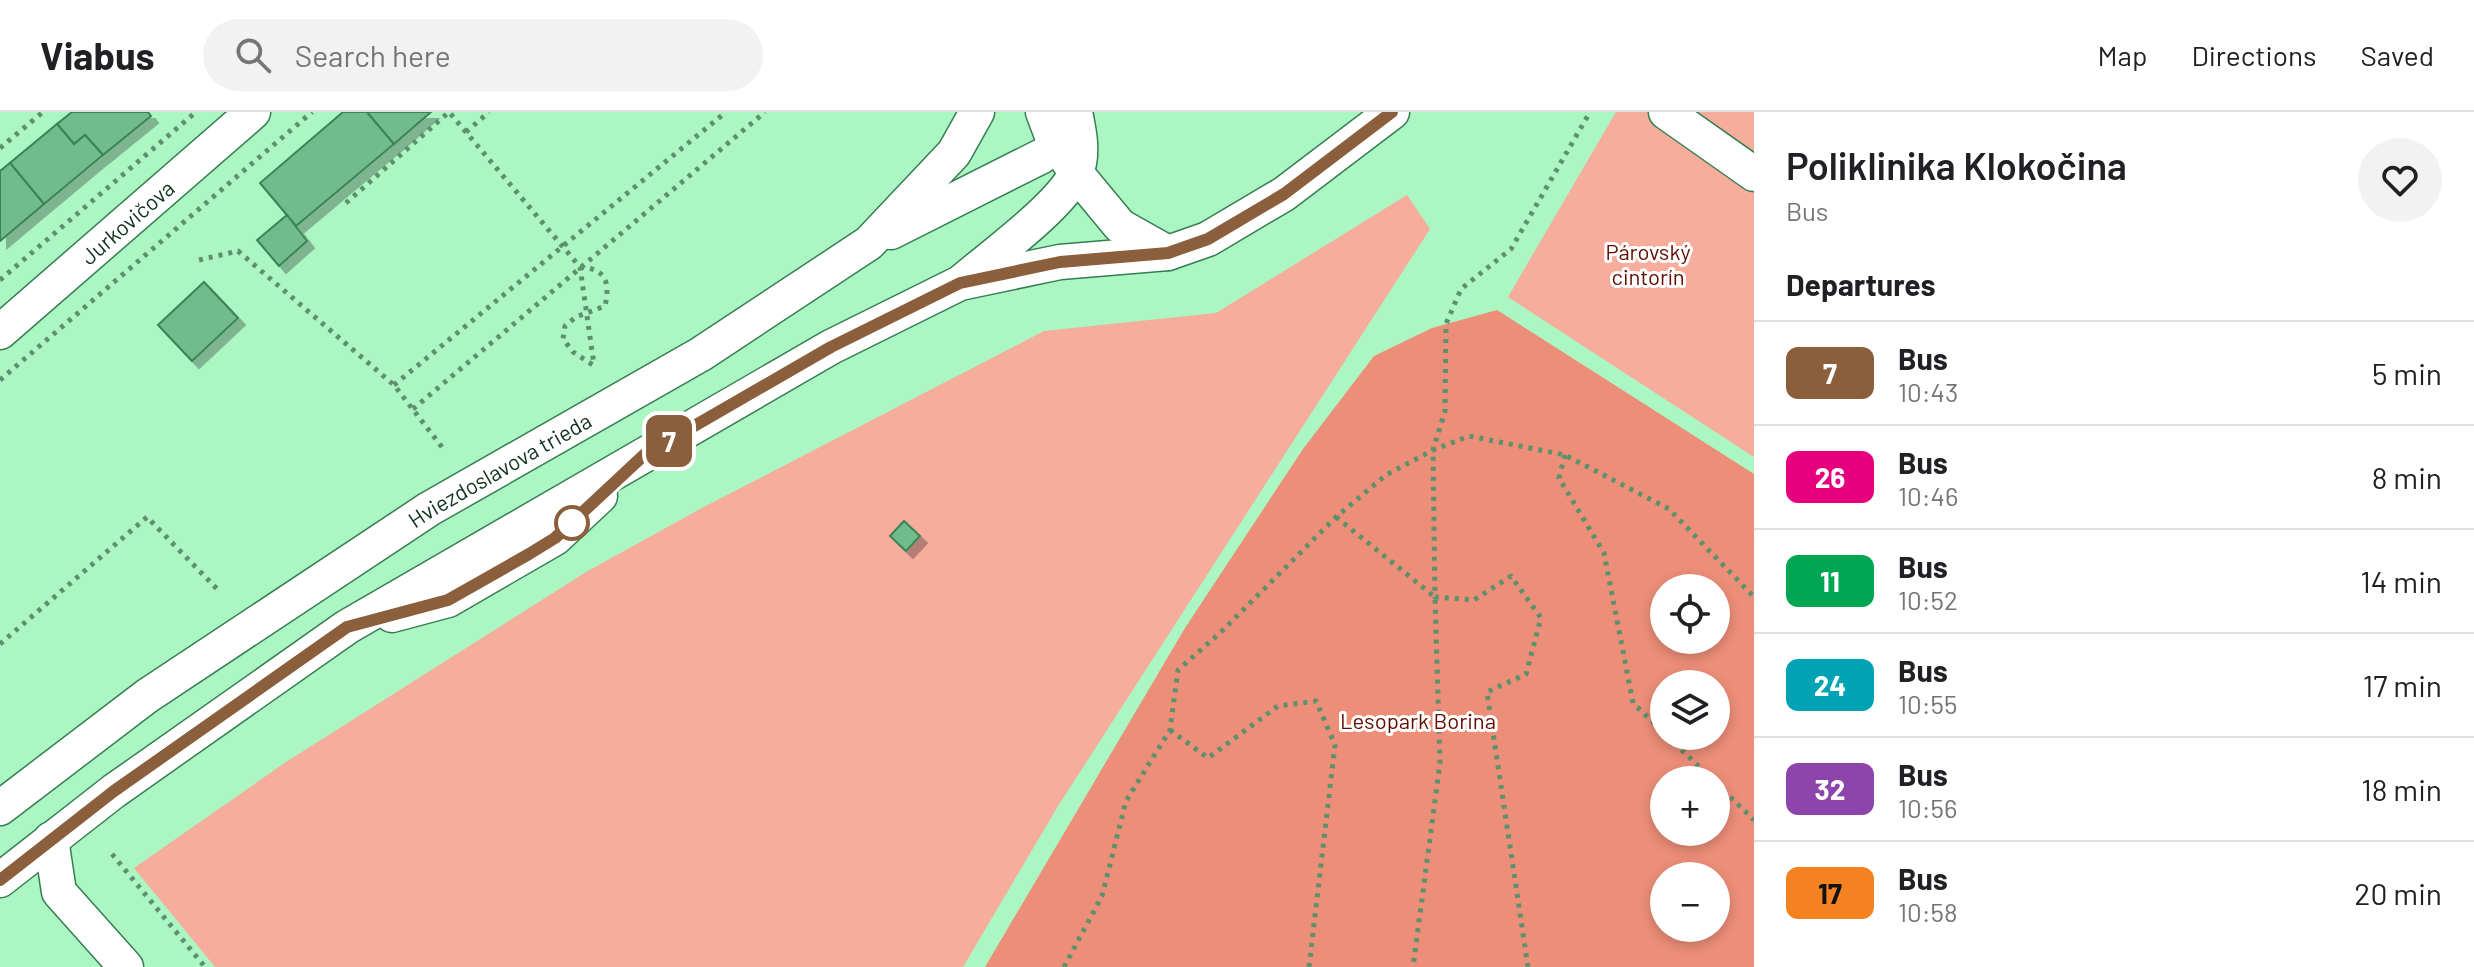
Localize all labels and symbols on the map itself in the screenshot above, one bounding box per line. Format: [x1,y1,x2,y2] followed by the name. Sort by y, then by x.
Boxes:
[75,174,179,269] street label: Jurkovičova
[1605,238,1691,289] park label: Párovský cintorín
[403,406,596,532] street label: Hviezdoslavova trieda
[643,415,695,467] line badge: 7
[555,506,589,540] unlabelled marker
[1340,707,1496,733] park label: Lesopark Borina

